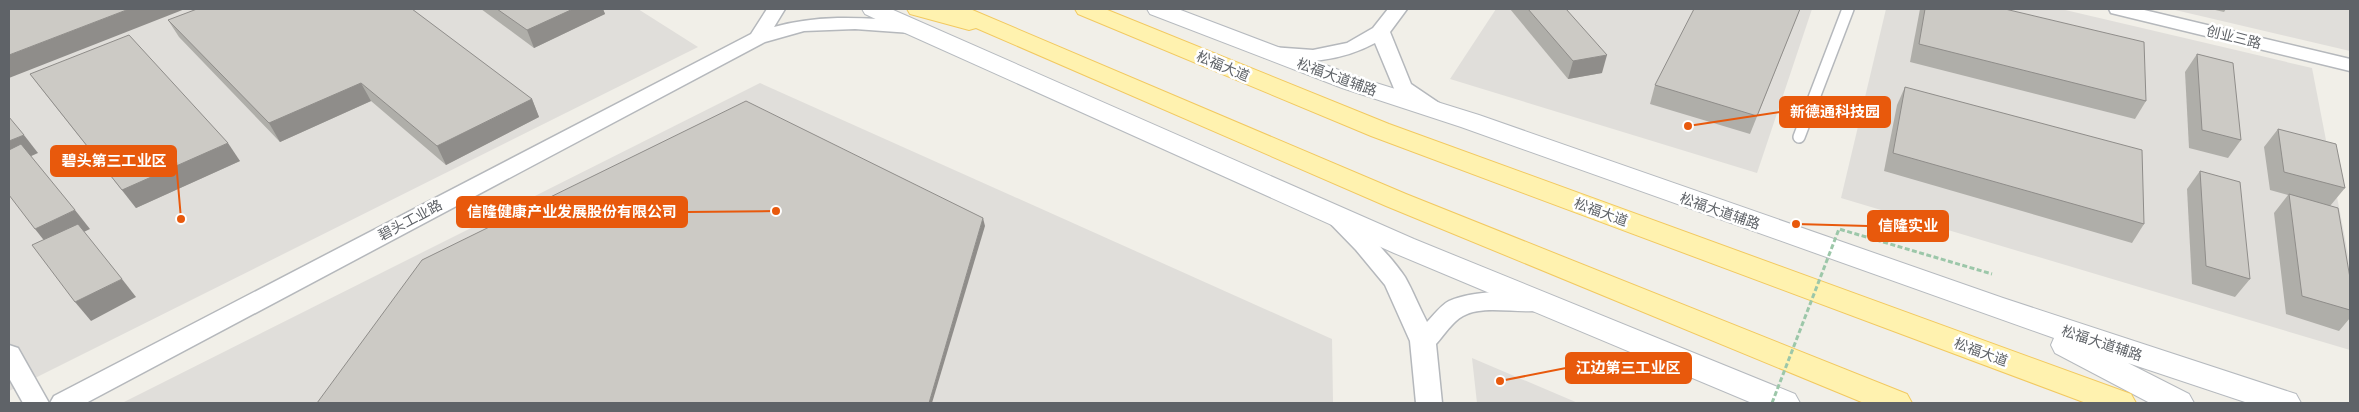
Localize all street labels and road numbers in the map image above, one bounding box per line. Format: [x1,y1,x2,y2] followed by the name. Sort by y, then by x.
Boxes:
[2205,22,2263,52] street label: 创业三路
[1194,48,1252,84] street label: 松福大道
[1295,55,1379,99] street label: 松福大道辅路
[1678,190,1762,232] street label: 松福大道辅路
[1572,195,1630,229] street label: 松福大道
[375,197,445,243] street label: 碧头工业路
[2060,322,2144,364] street label: 松福大道辅路
[1952,335,2010,369] street label: 松福大道

